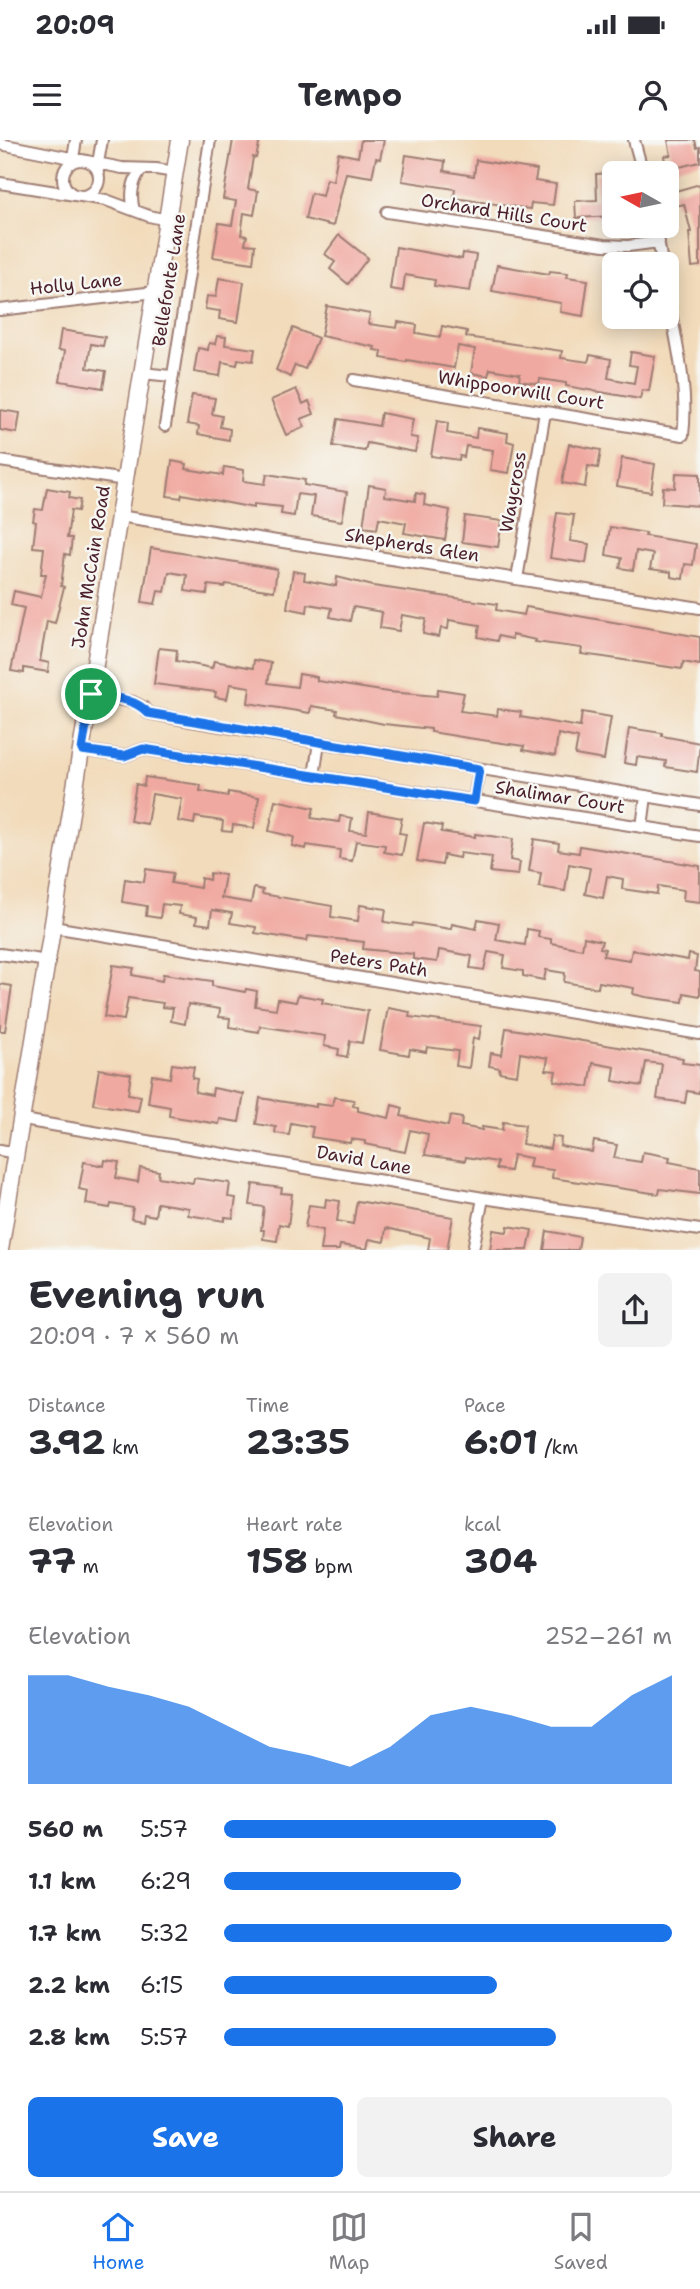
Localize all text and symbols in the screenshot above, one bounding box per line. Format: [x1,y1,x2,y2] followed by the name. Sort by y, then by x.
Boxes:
[35,7,115,42] text: 20:09
[298,73,402,116] text: Tempo
[28,76,66,114] icon: menu
[634,76,672,114] icon: person
[602,161,679,238] north arrow
[602,161,679,329] map controls
[419,188,589,238] street label: Orchard Hills Court
[147,212,191,348] street label: Bellefonte Lane
[602,252,679,329] button: locate
[29,267,123,301] street label: Holly Lane
[436,365,606,415] street label: Whippoorwill Court
[494,450,532,534] street label: Waycross
[66,484,116,650] street label: John McCain Road
[343,523,481,567] street label: Shepherds Glen
[61,664,121,724] pin
[72,675,110,713] icon: arrive
[493,775,627,819] street label: Shalimar Court
[328,943,430,983] street label: Peters Path
[315,1140,413,1180] street label: David Lane
[28,1269,265,1320] text: Evening run
[598,1273,672,1347] button: share
[28,1321,239,1351] text: 20:09 · 7 × 560 m
[28,1393,106,1418] text: Distance
[246,1393,290,1418] text: Time
[464,1393,506,1418] text: Pace
[28,1418,105,1465] text: 3.92
[246,1418,350,1465] text: 23:35
[464,1418,538,1465] text: 6:01
[105,1435,139,1460] text: km
[538,1435,579,1460] text: /km
[28,1512,113,1537] text: Elevation
[246,1512,343,1537] text: Heart rate
[464,1512,501,1537] text: kcal
[28,1537,76,1584] text: 77
[246,1537,308,1584] text: 158
[464,1537,537,1584] text: 304
[76,1554,99,1579] text: m
[308,1554,353,1579] text: bpm
[28,1621,131,1651] text: Elevation
[545,1621,672,1651] text: 252–261 m
[28,1814,103,1844] text: 560 m
[140,1814,188,1844] text: 5:57
[28,1866,96,1896] text: 1.1 km
[140,1866,191,1896] text: 6:29
[28,1918,101,1948] text: 1.7 km
[140,1918,189,1948] text: 5:32
[28,1970,110,2000] text: 2.2 km
[140,1970,183,2000] text: 6:15
[28,2022,110,2052] text: 2.8 km
[140,2022,188,2052] text: 5:57
[28,2097,343,2177] button: Save
[357,2097,672,2177] button: Share
[92,2208,144,2275] tab: Home
[329,2208,369,2275] tab: Map
[554,2208,608,2275] tab: Saved

